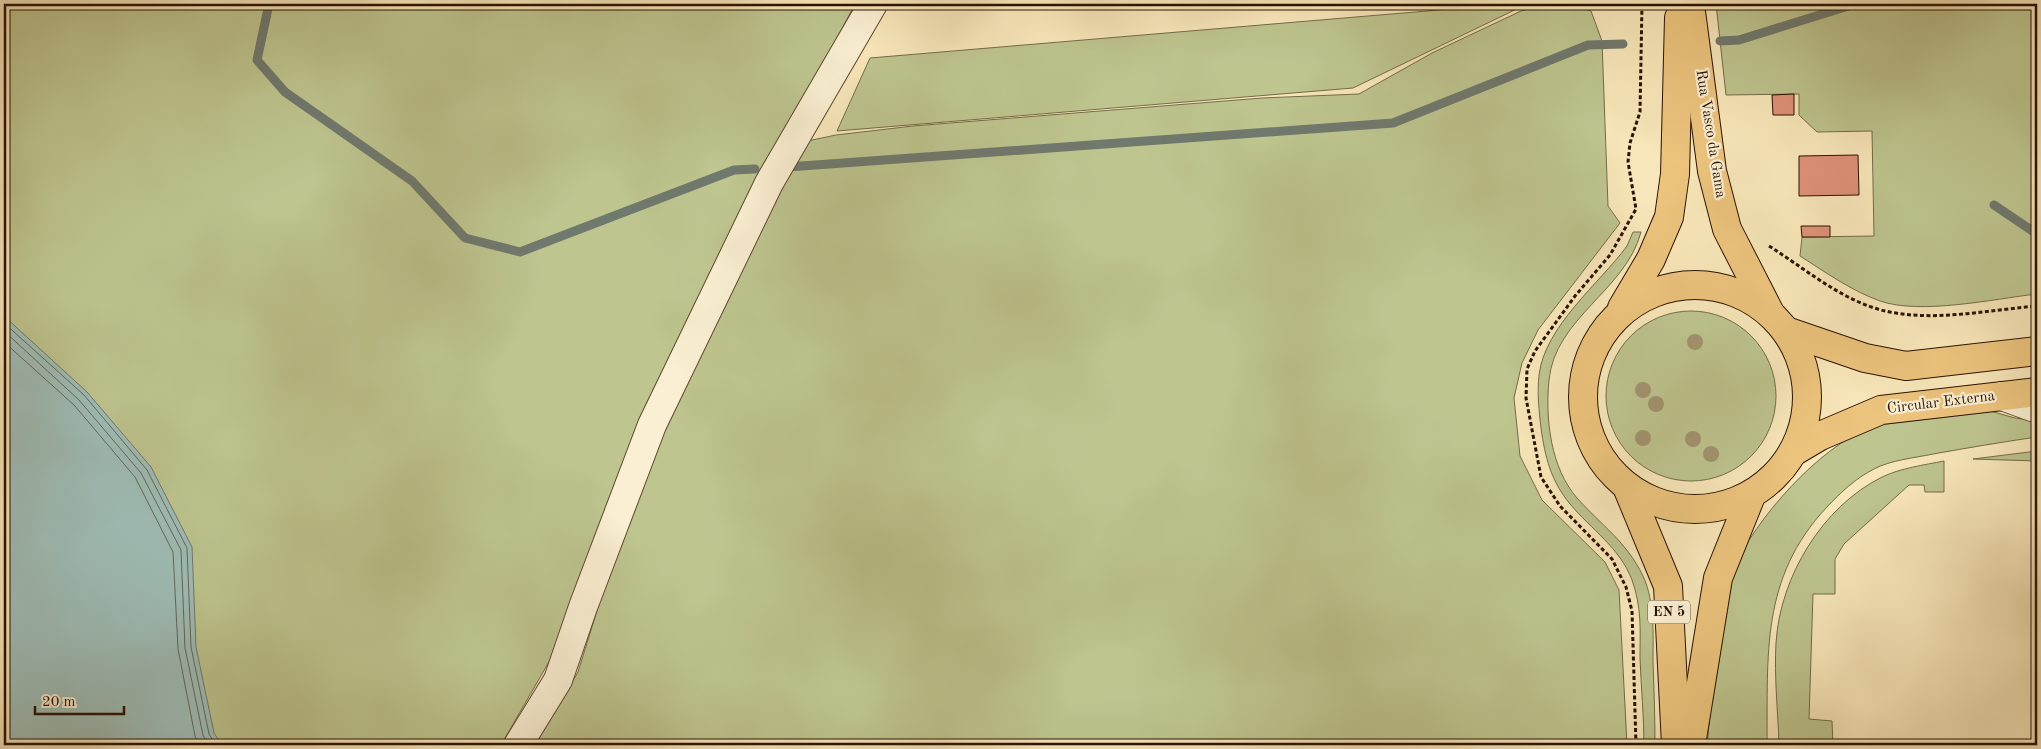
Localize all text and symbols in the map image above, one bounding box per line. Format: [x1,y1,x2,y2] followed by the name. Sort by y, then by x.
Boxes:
[1692,69,1728,200] street label: Rua Vasco da Gama
[1886,389,1996,417] street label: Circular Externa
[1648,600,1690,624] road number: EN 5
[35,684,124,716] scale bar
[42,695,76,710] text: 20 m

